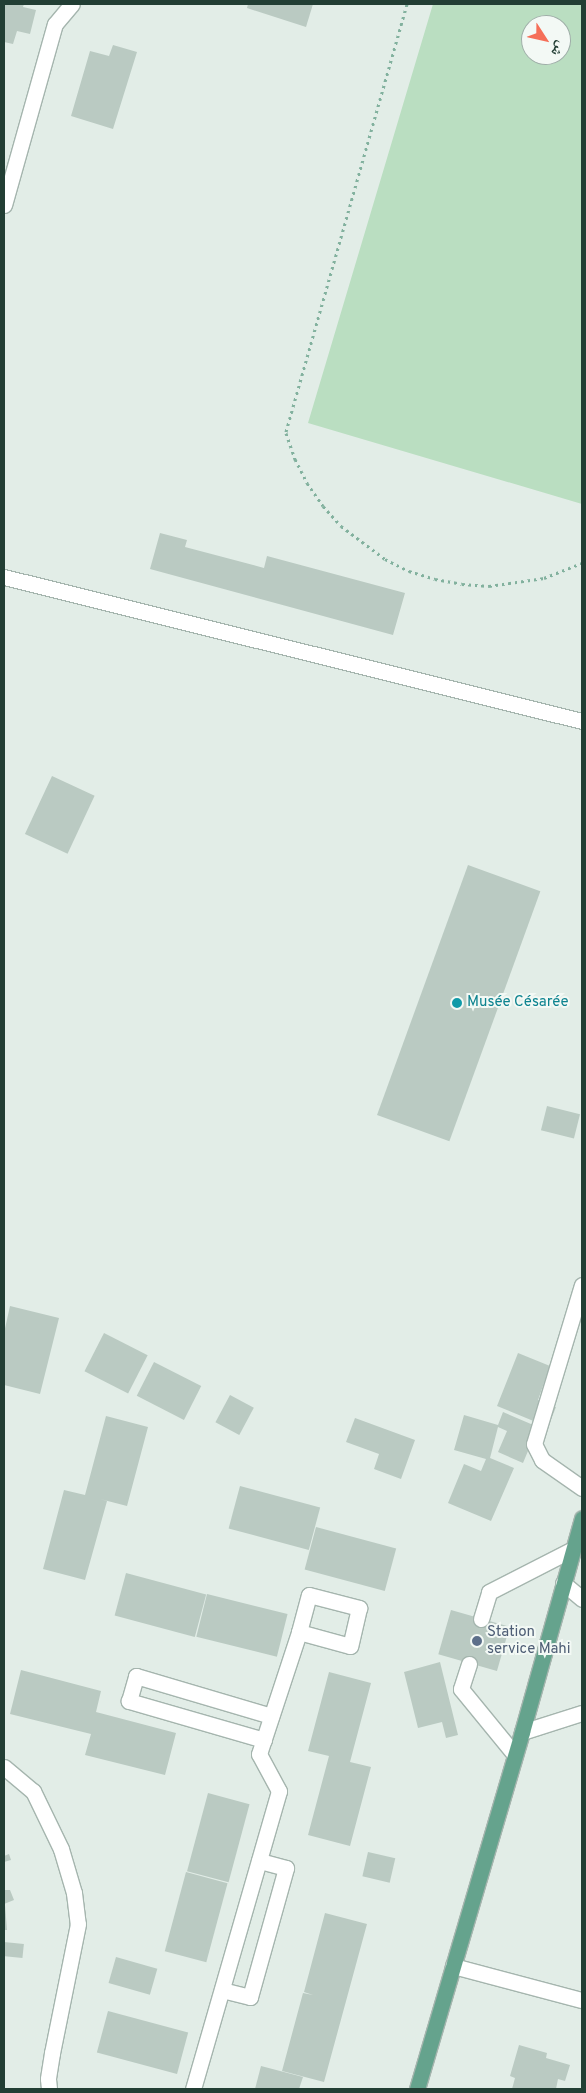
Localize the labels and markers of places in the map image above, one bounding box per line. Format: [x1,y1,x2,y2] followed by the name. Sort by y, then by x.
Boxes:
[467,994,568,1012] place label: Musée Césarée
[451,997,463,1009] marker: Musée Césarée
[487,1623,571,1658] place label: Station service Mahi
[471,1635,483,1647] marker: Station service Mahi

